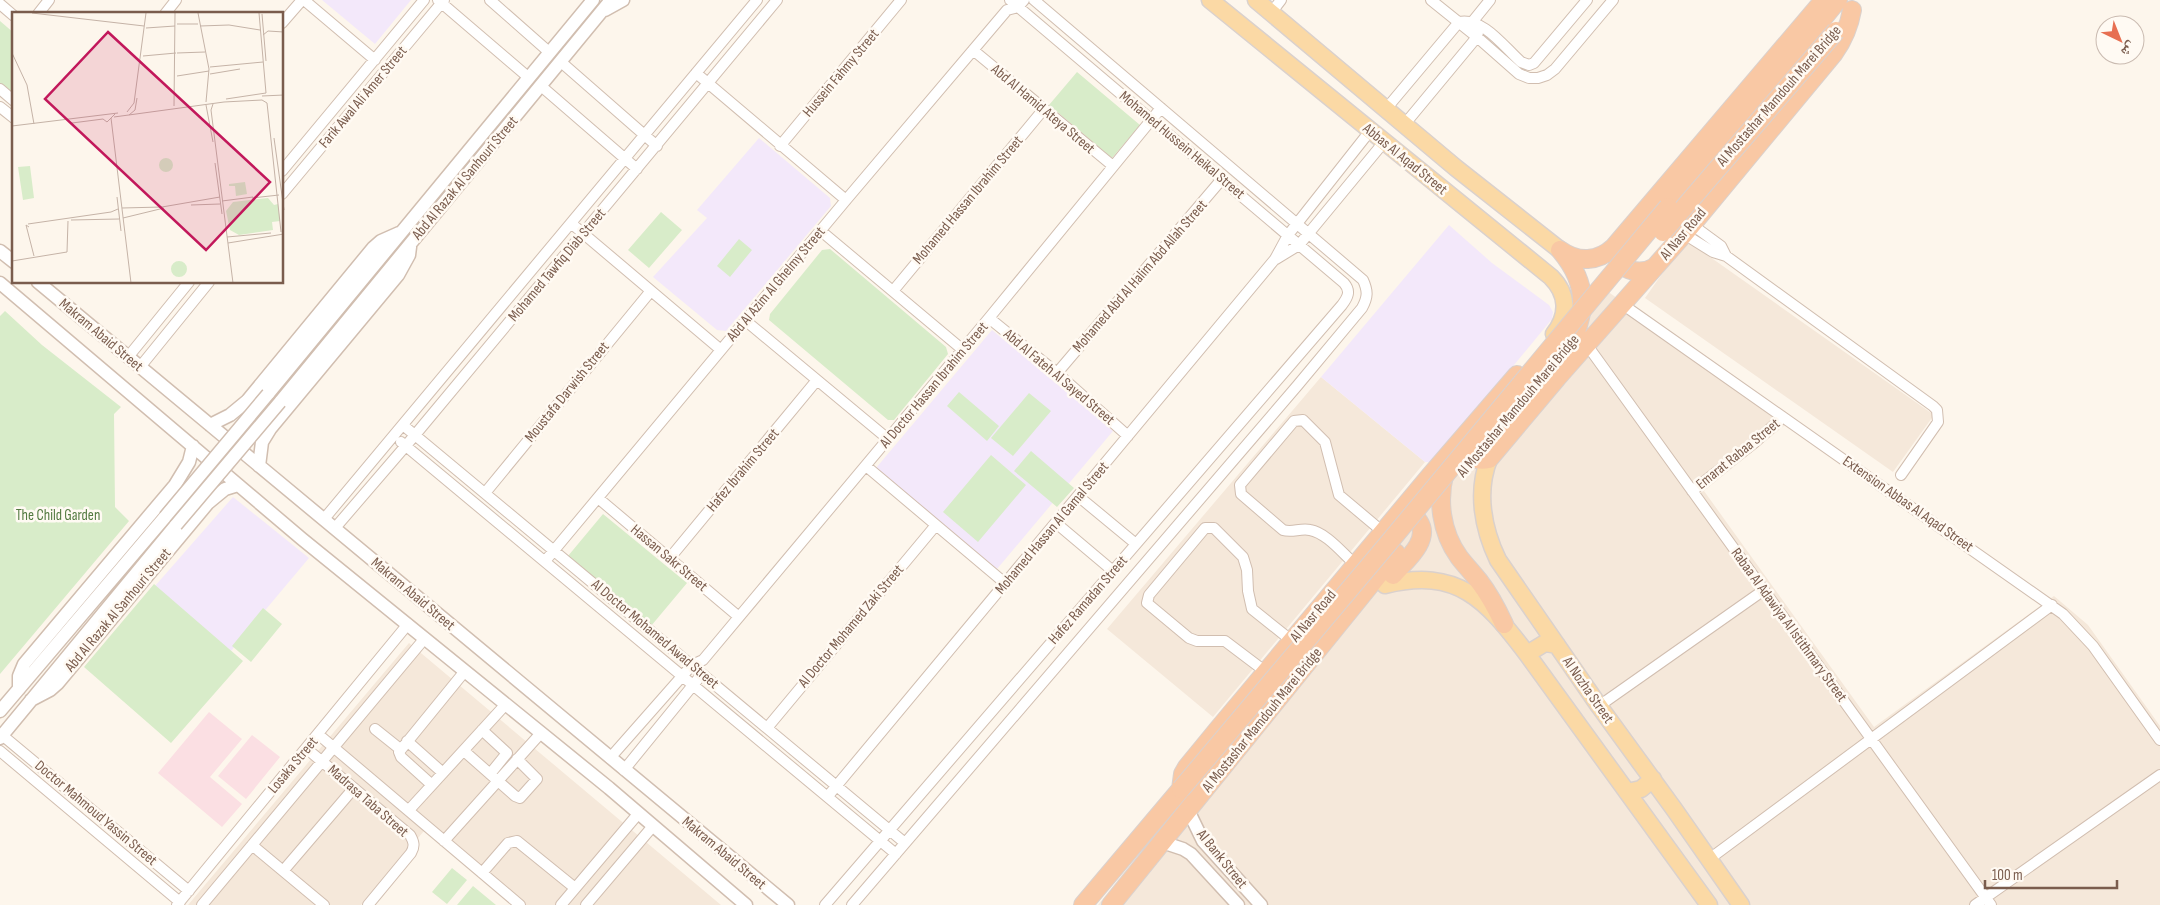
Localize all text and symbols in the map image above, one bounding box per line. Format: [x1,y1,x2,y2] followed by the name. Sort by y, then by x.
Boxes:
[12,12,284,284] inset map
[2095,15,2145,65] north arrow
[1712,22,1845,171] street label: Al Mostashar Mamdouh Marei Bridge
[799,25,884,121] street label: Hussein Fahmy Street
[2117,38,2140,61] text: ش
[315,42,411,152] street label: Farik Awal Ali Amer Street
[986,59,1099,158] street label: Abd Al Hamid Ateya Street
[1115,87,1249,203] street label: Mohamed Hussein Heikal Street
[407,112,523,244] street label: Abd Al Razak Al Sanhouri Street
[1358,118,1451,199] street label: Abbas Al Aqad Street
[909,131,1028,268] street label: Mohamed Hassan Ibrahim Street
[1068,195,1212,356] street label: Mohamed Abd Al Halim Abd Allah Street
[504,204,610,326] street label: Mohamed Tawfiq Diab Street
[1655,204,1710,265] street label: Al Nasr Road
[722,222,830,346] street label: Abd Al Azim Al Ghelmy Street
[55,294,147,376] street label: Makram Abaid Street
[875,318,993,453] street label: Al Doctor Hassan Ibrahim Street
[999,324,1119,429] street label: Abd Al Fateh Al Sayed Street
[1452,331,1583,482] street label: Al Mostashar Mamdouh Marei Bridge
[521,338,614,446] street label: Moustafa Darwish Street
[1692,414,1784,494] street label: Emarat Rabaa Street
[703,424,784,516] street label: Hafez Ibrahim Street
[1839,452,1977,557] street label: Extension Abbas Al Aqad Street
[991,457,1113,598] street label: Mohamed Hassan Al Gamal Street
[16,506,100,525] park label: The Child Garden
[627,520,712,596] street label: Hassan Sakr Street
[60,544,176,676] street label: Abd Al Razak Al Sanhouri Street
[1727,544,1852,706] street label: Rabaa Al Adawiya Al Istithmary Street
[1044,551,1132,648] street label: Hafez Ramadan Street
[367,553,459,635] street label: Makram Abaid Street
[793,560,908,692] street label: Al Doctor Mohamed Zaki Street
[587,574,723,693] street label: Al Doctor Mohamed Awad Street
[1285,586,1340,647] street label: Al Nasr Road
[1197,644,1326,797] street label: Al Mostashar Mamdouh Marei Bridge
[1558,652,1618,727] street label: Al Nozha Street
[264,732,322,797] street label: Losaka Street
[31,756,161,870] street label: Doctor Mahmoud Yassin Street
[324,761,413,842] street label: Madrasa Taba Street
[678,812,770,894] street label: Makram Abaid Street
[1192,825,1252,893] street label: Al Bank Street
[1985,858,2118,890] scale bar
[1992,866,2023,885] text: 100 m

